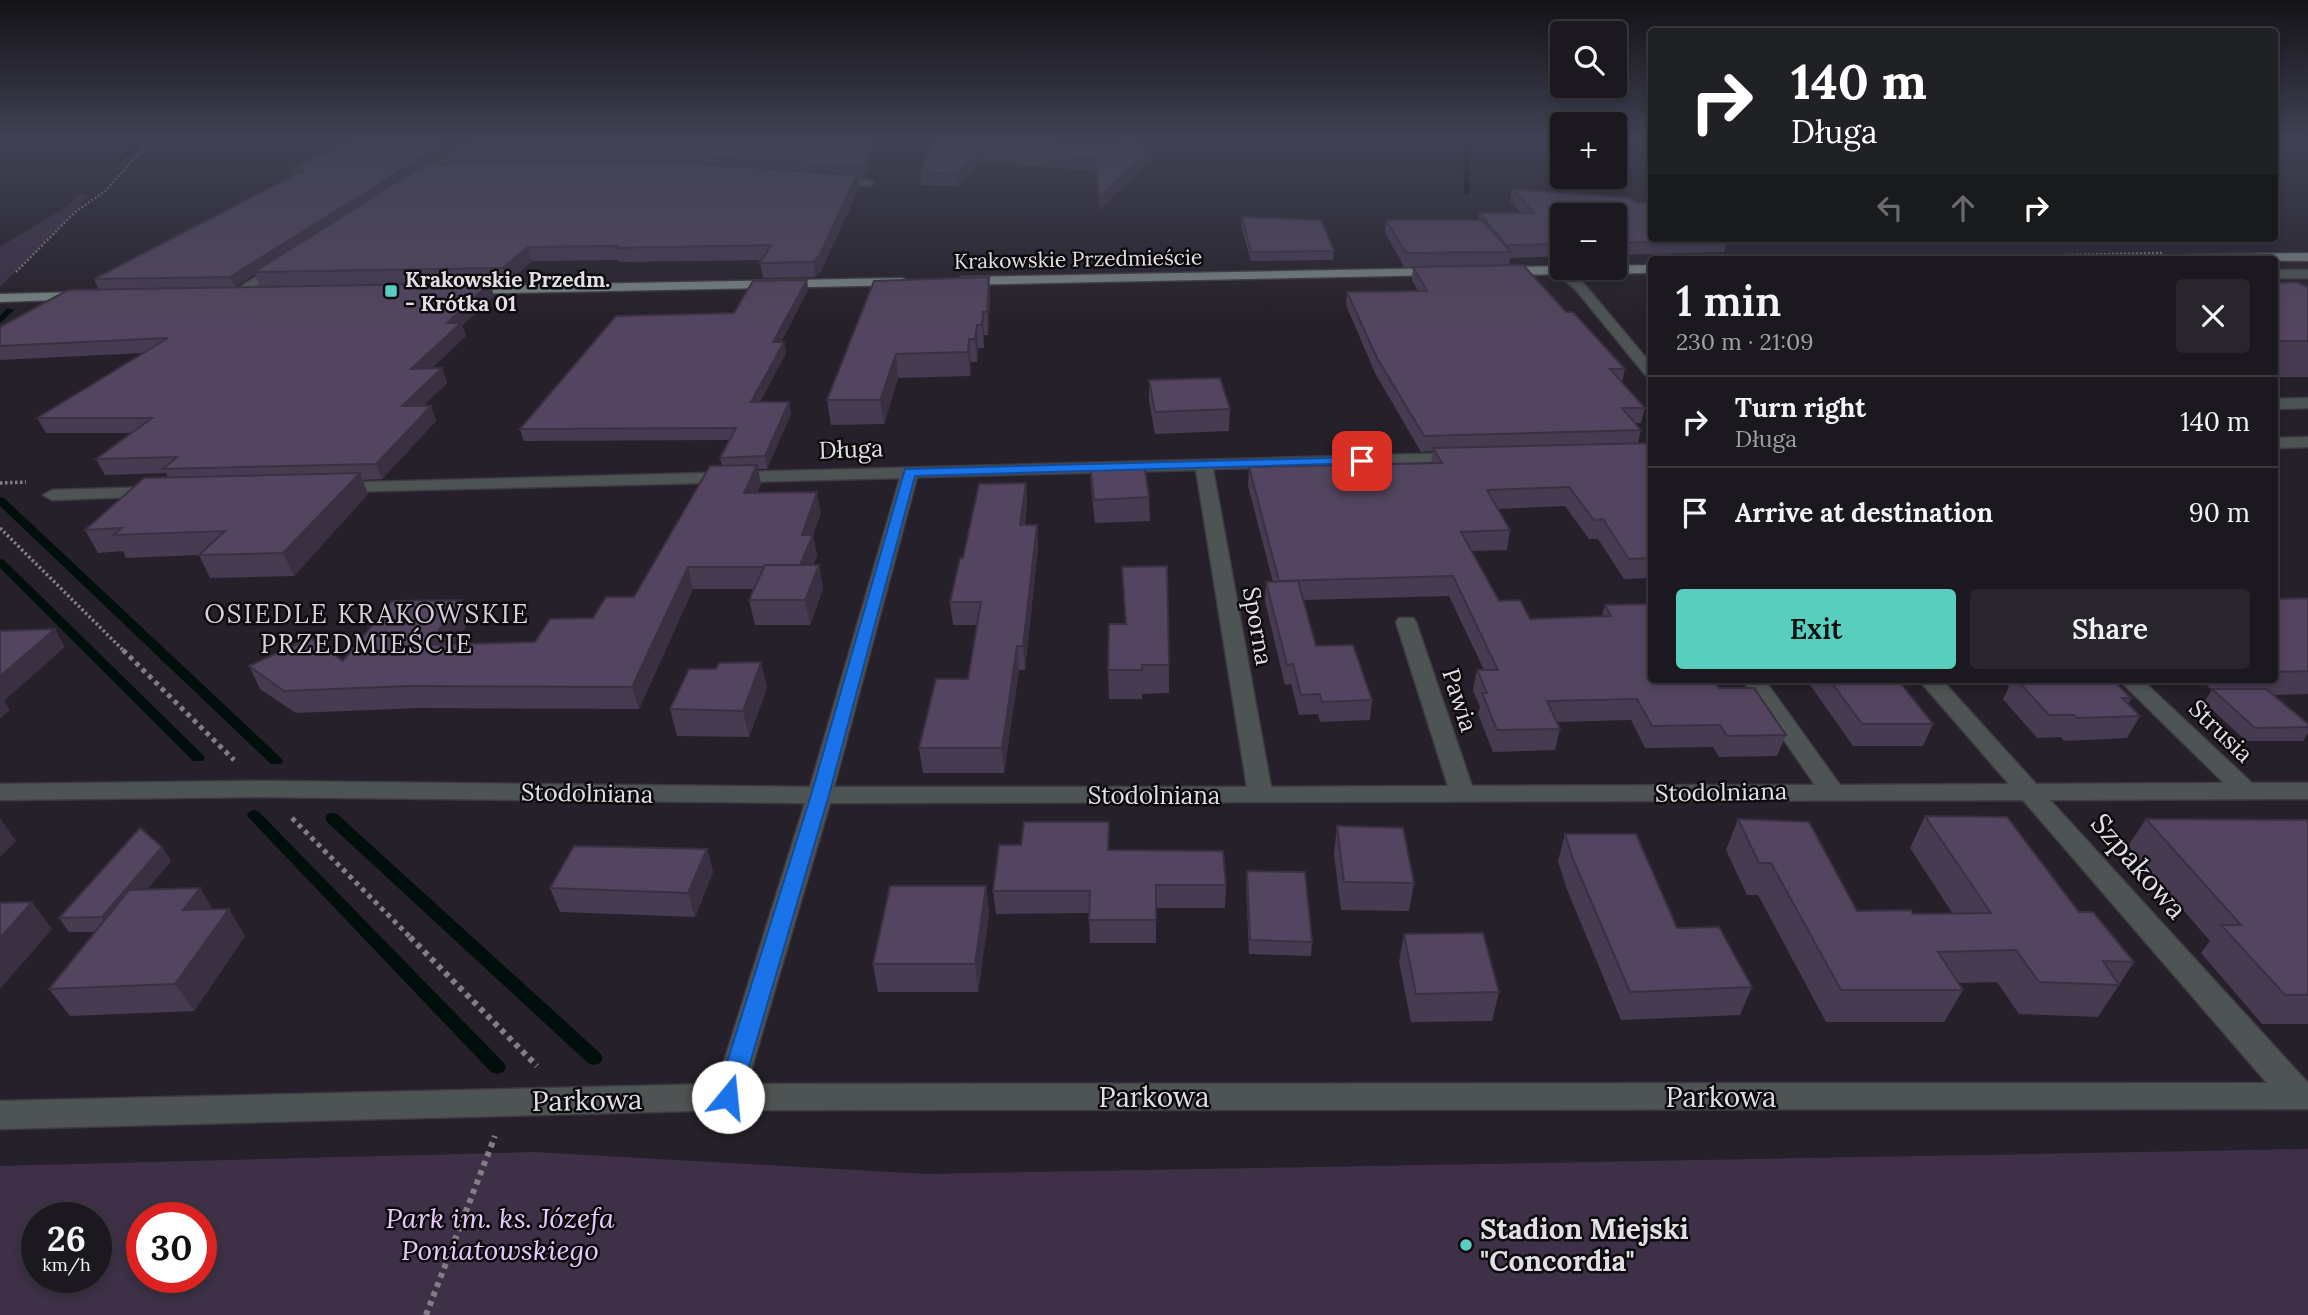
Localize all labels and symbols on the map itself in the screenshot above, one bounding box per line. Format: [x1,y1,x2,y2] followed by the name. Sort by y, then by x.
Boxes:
[954,243,1202,275] street label: Krakowskie Przedmieście
[405,266,610,317] place label: Krakowskie Przedm. - Krótka 01
[383,283,399,299] marker: Krakowskie Przedm. - Krótka 01
[1332,431,1392,491] pin
[818,432,884,466] street label: Długa
[1236,584,1280,668] street label: Sporna
[204,597,530,660] district label: OSIEDLE KRAKOWSKIE PRZEDMIEŚCIE
[1435,664,1485,736] street label: Pawia
[2182,693,2260,769] street label: Strusia
[1655,775,1787,809] street label: Stodolniana
[521,776,653,810] street label: Stodolniana
[1088,780,1220,811] street label: Stodolniana
[2083,806,2195,926] street label: Szpakowa
[691,1060,765,1134] position arrow
[1099,1079,1209,1115] street label: Parkowa
[1666,1079,1776,1115] street label: Parkowa
[531,1081,643,1119] street label: Parkowa
[386,1200,615,1268] park label: Park im. ks. Józefa Poniatowskiego
[126,1202,217,1293] speed limit sign: 30
[1480,1211,1689,1279] place label: Stadion Miejski "Concordia"
[1458,1237,1474,1253] marker: Stadion Miejski "Concordia"

